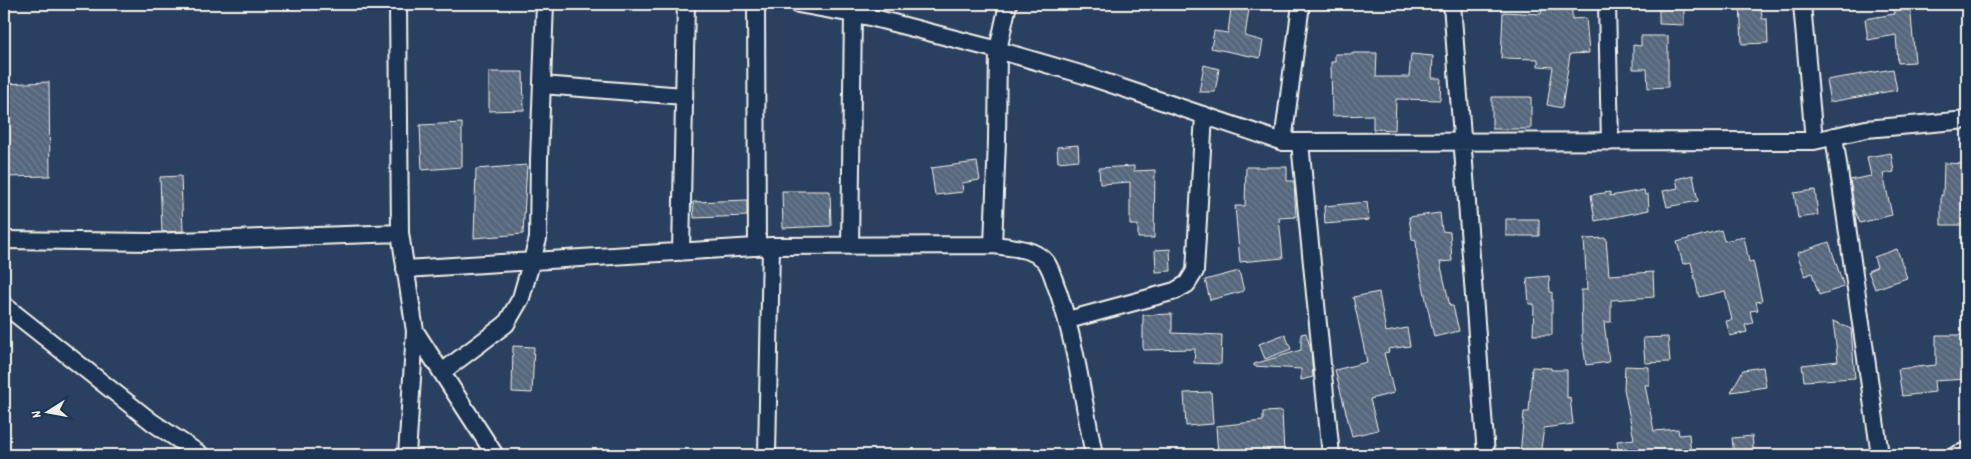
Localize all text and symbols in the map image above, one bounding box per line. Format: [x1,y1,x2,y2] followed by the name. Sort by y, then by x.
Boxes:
[22,386,72,436] north arrow
[27,409,48,419] text: N

